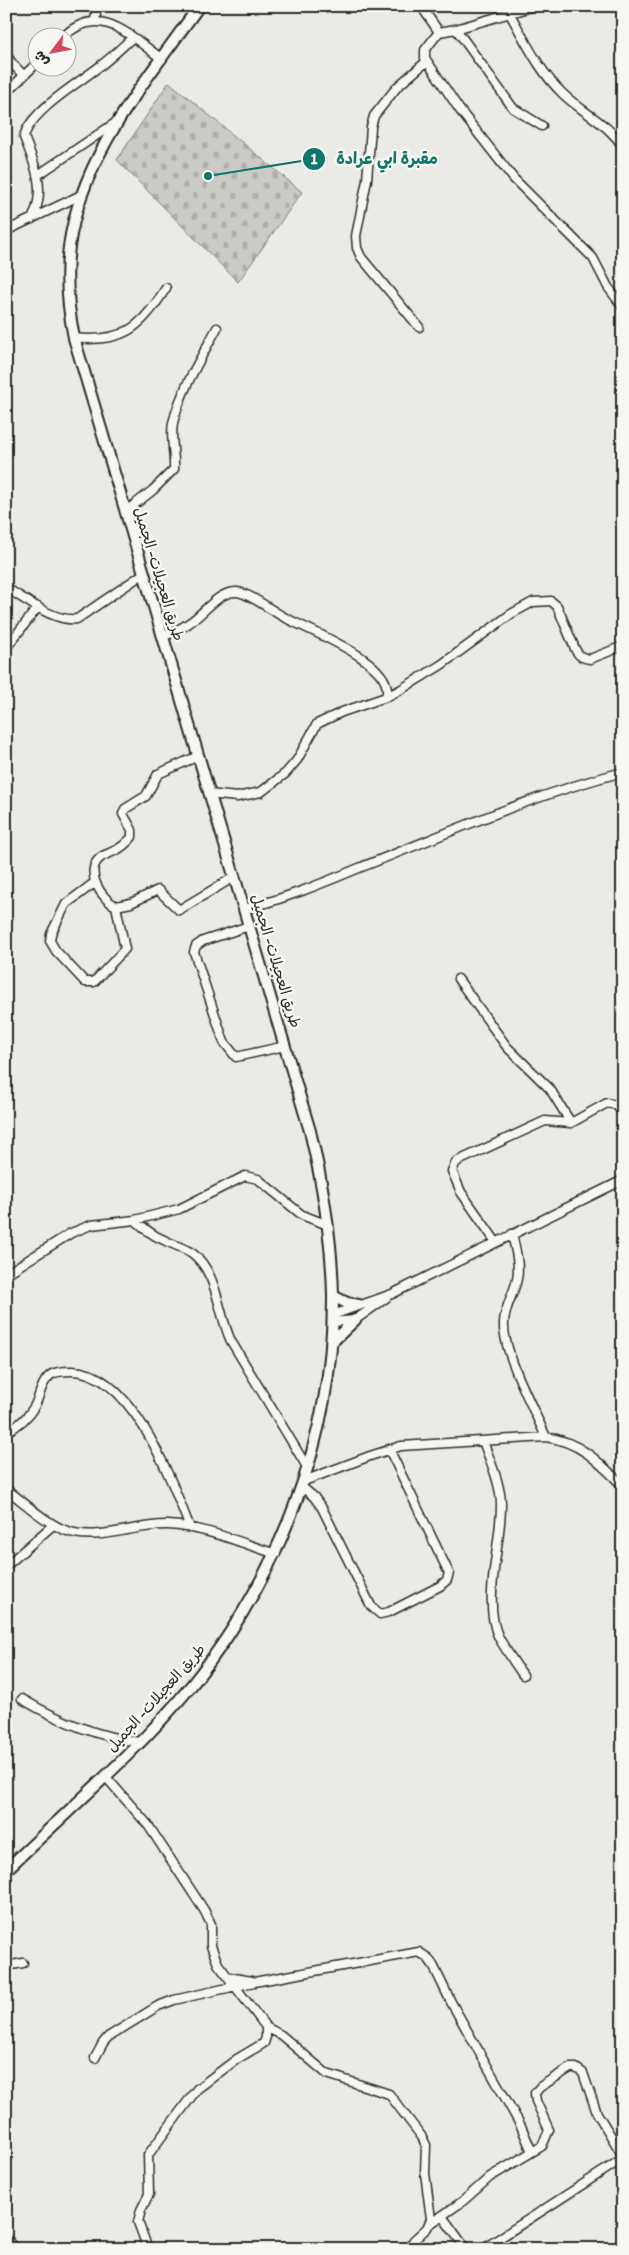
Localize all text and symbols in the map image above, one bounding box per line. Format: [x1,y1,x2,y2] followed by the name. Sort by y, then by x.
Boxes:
[28,28,78,78] north arrow
[30,48,53,70] text: ش
[301,143,448,174] callout: مقبرة ابي عرادة
[336,149,438,173] text: مقبرة ابي عرادة
[311,150,318,168] text: 1
[130,505,188,643] street label: طريق العجيلات- الجميل
[247,892,305,1030] street label: طريق العجيلات- الجميل
[103,1640,209,1756] street label: طريق العجيلات- الجميل

